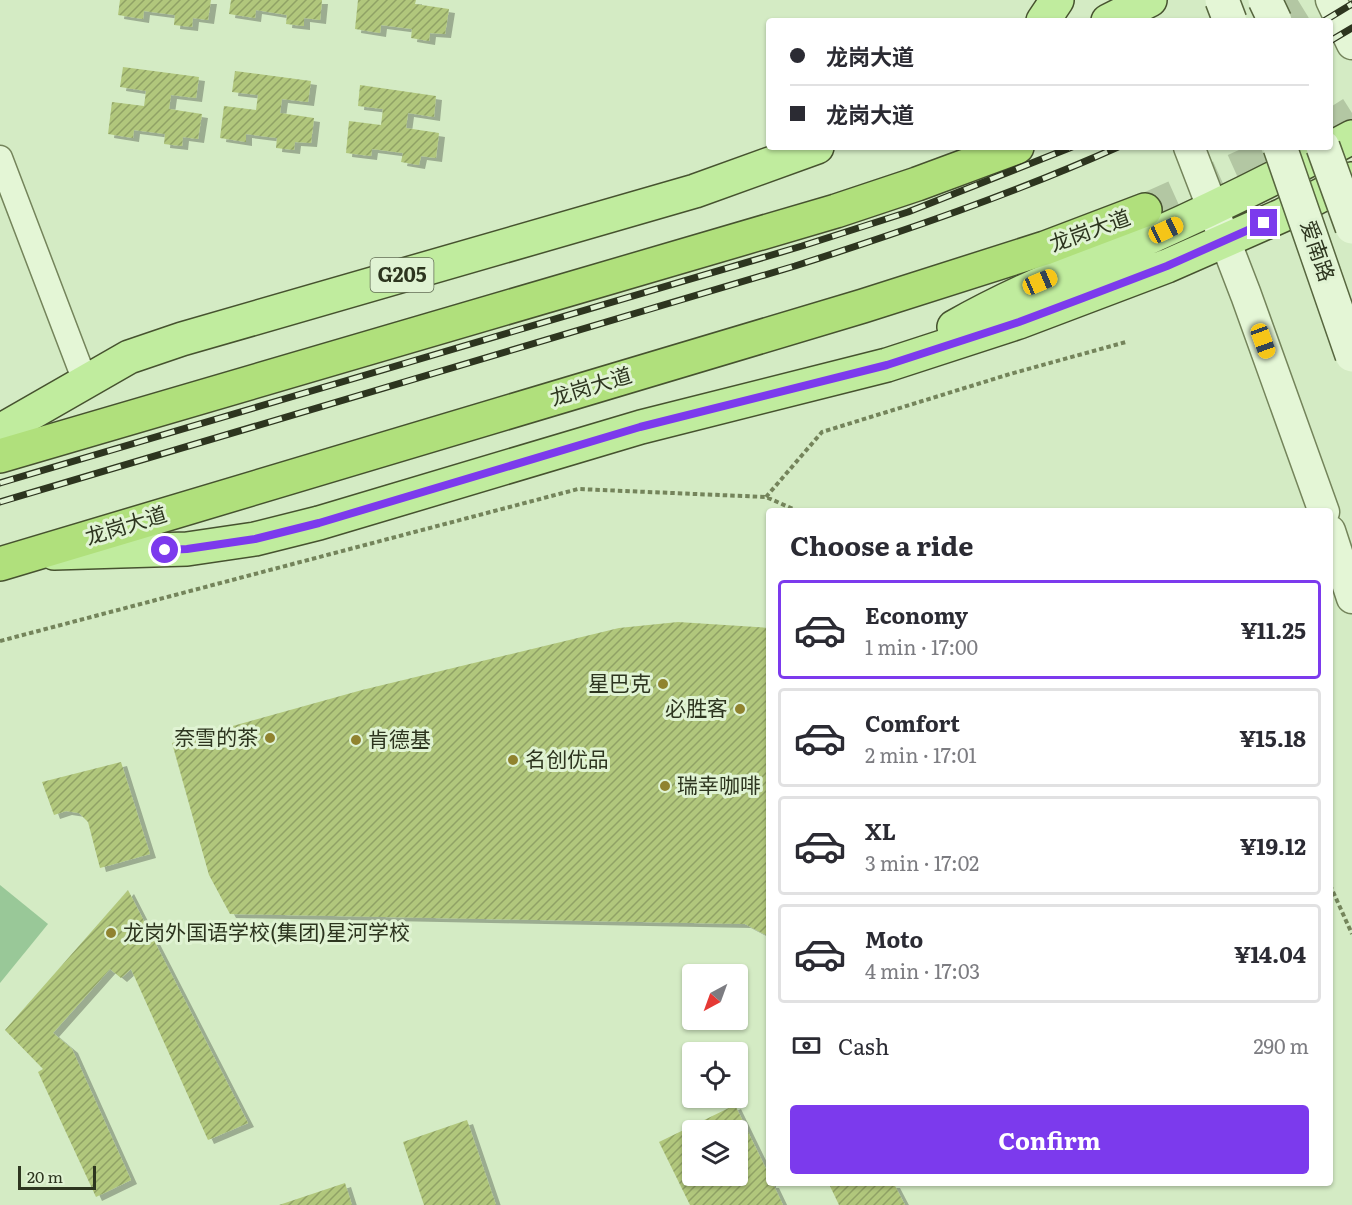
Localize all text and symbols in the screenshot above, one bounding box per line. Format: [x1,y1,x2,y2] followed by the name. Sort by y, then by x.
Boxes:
[826,39,914,72] text: 龙岗大道
[826,97,914,130] text: 龙岗大道
[1044,200,1134,258] street label: 龙岗大道
[1250,209,1277,236] route end
[1146,214,1186,246] car
[1294,215,1344,285] street label: 爱南路
[370,258,434,292] road number: G205
[1020,267,1060,297] car
[1248,321,1278,361] car
[546,358,635,412] street label: 龙岗大道
[81,497,170,551] street label: 龙岗大道
[790,524,973,564] text: Choose a ride
[151,536,178,563] route start
[865,598,968,631] text: Economy
[793,603,847,657] icon: car
[1240,613,1306,646] text: ¥11.25
[865,631,978,661] text: 1 min · 17:00
[588,666,651,697] place label: 星巴克
[656,677,670,691] marker: 星巴克
[665,691,728,722] place label: 必胜客
[733,702,747,716] marker: 必胜客
[865,706,960,739] text: Comfort
[793,711,847,765] icon: car
[174,720,258,751] place label: 奈雪的茶
[1239,721,1306,754] text: ¥15.18
[368,722,431,753] place label: 肯德基
[263,731,277,745] marker: 奈雪的茶
[349,733,363,747] marker: 肯德基
[865,739,977,769] text: 2 min · 17:01
[525,742,609,773] place label: 名创优品
[506,753,520,767] marker: 名创优品
[677,768,761,799] place label: 瑞幸咖啡
[658,779,672,793] marker: 瑞幸咖啡
[865,814,896,847] text: XL
[793,819,847,873] icon: car
[1240,829,1306,862] text: ¥19.12
[865,847,979,877] text: 3 min · 17:02
[123,915,410,946] place label: 龙岗外国语学校(集团)星河学校
[865,922,923,955] text: Moto
[104,926,118,940] marker: 龙岗外国语学校(集团)星河学校
[793,927,847,981] icon: car
[1234,937,1306,970] text: ¥14.04
[865,955,980,985] text: 4 min · 17:03
[682,964,748,1030] north arrow
[682,964,748,1186] map controls
[790,1029,823,1062] icon: cash
[838,1029,889,1062] text: Cash
[1253,1030,1309,1060] text: 290 m
[682,1042,748,1108] button: locate
[790,1105,1309,1174] button: Confirm
[682,1120,748,1186] button: layers
[18,1163,96,1190] scale bar
[27,1164,63,1188] text: 20 m

